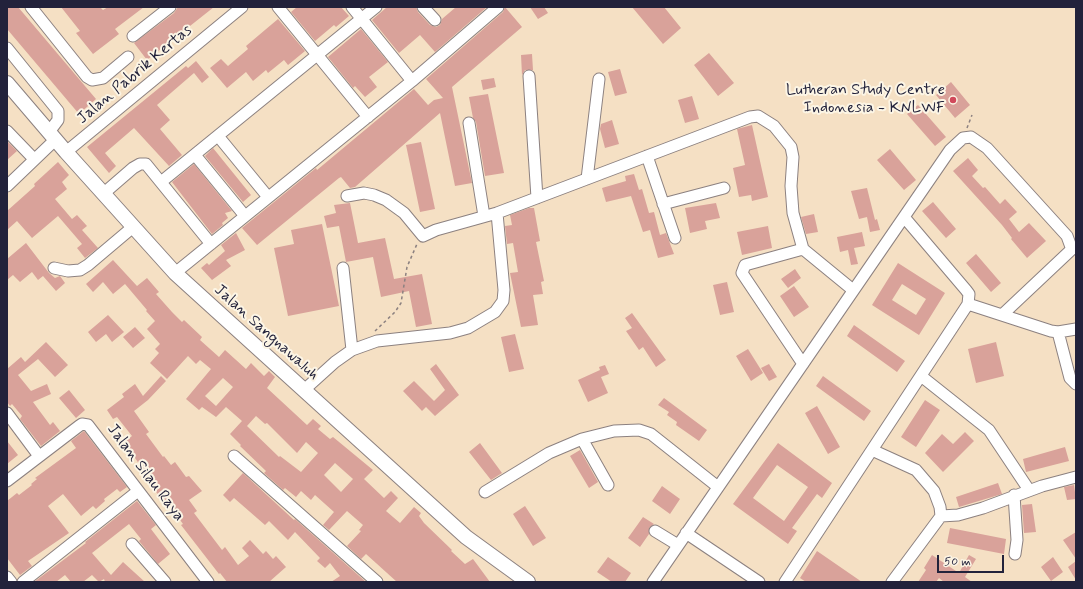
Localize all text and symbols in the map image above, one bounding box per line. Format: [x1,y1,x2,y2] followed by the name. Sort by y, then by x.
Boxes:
[74,21,196,129] street label: Jalan Pabrik Kertas
[786,81,945,119] place label: Lutheran Study Centre Indonesia - KNLWF
[948,95,958,105] marker: Lutheran Study Centre Indonesia - KNLWF
[210,281,322,385] street label: Jalan Sangnawaluh
[102,421,188,525] street label: Jalan Silau Raya
[939,547,1006,573] scale bar
[944,554,971,570] text: 50 m

